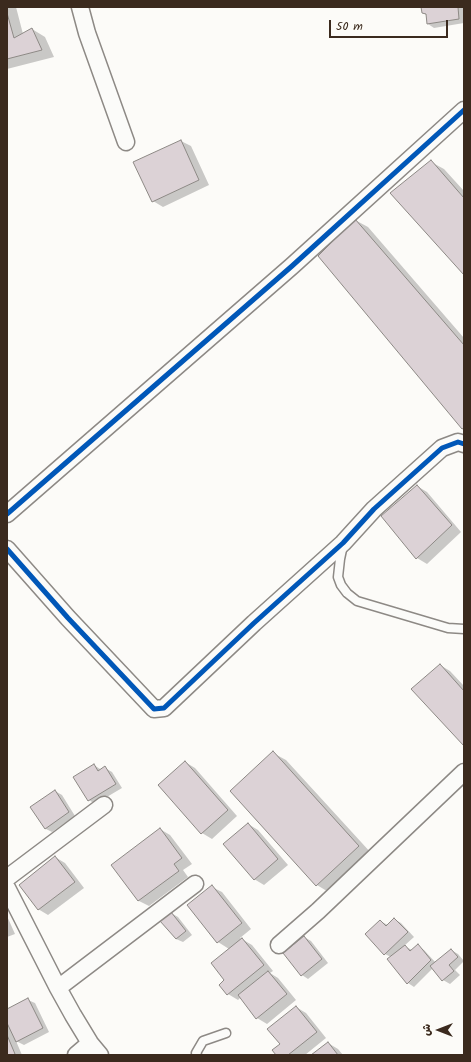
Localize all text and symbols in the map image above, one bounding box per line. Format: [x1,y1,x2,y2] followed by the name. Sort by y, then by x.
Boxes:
[331,12,450,38] scale bar
[336,17,363,36] text: 50 m
[419,1010,459,1050] north arrow
[418,1024,436,1036] text: ش

